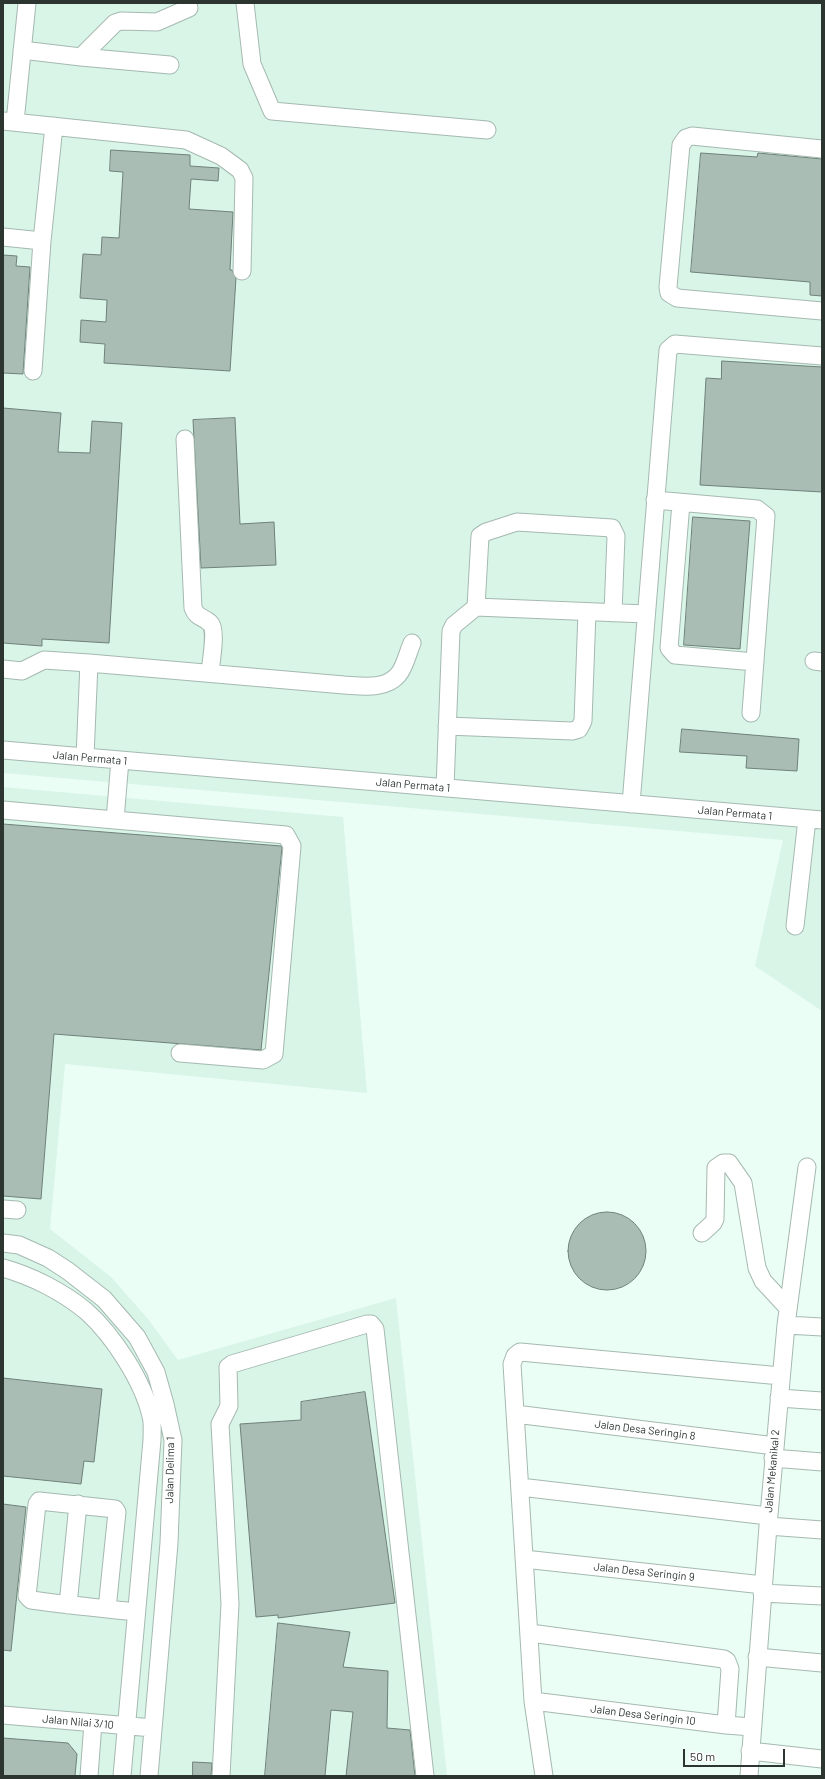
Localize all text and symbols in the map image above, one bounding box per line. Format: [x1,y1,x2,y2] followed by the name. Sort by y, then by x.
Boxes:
[52,748,128,768] street label: Jalan Permata 1
[375,775,451,795] street label: Jalan Permata 1
[697,803,773,823] street label: Jalan Permata 1
[594,1417,696,1443] street label: Jalan Desa Seringin 8
[762,1429,782,1513] street label: Jalan Mekanikal 2
[163,1436,177,1504] street label: Jalan Delima 1
[593,1560,695,1584] street label: Jalan Desa Seringin 9
[590,1702,696,1728] street label: Jalan Desa Seringin 10
[42,1712,114,1732] street label: Jalan Nilai 3/10
[685,1741,787,1767] scale bar
[690,1749,715,1763] text: 50 m

